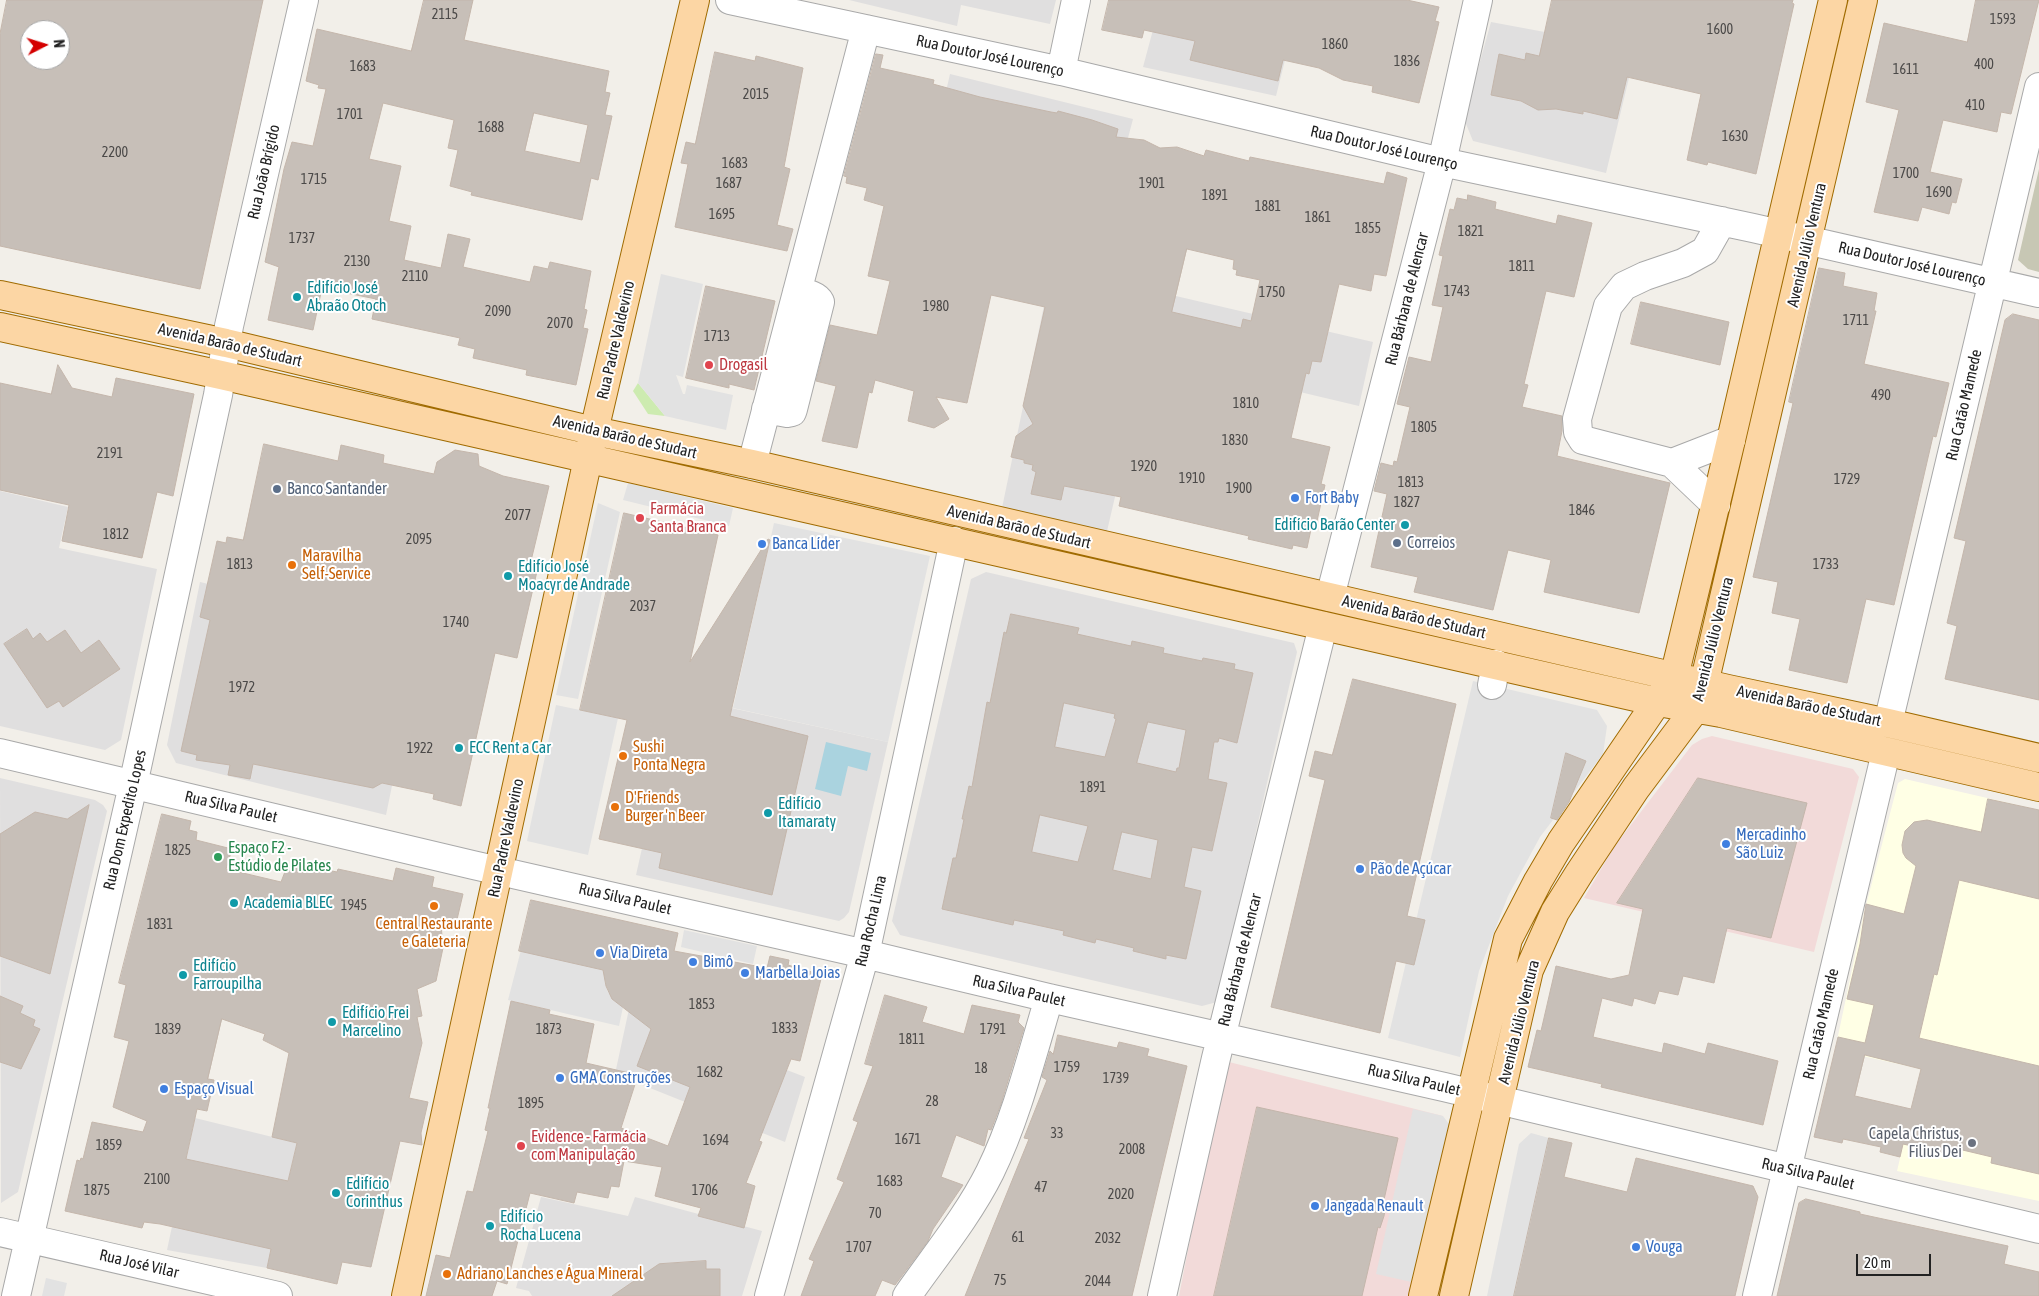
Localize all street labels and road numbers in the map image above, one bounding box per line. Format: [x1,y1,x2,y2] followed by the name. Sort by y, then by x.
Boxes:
[914,31,1066,81] street label: Rua Doutor José Lourenço
[1308,122,1460,174] street label: Rua Doutor José Lourenço
[244,123,284,221] street label: Rua João Brígido
[1783,181,1831,309] street label: Avenida Júlio Ventura
[1381,231,1433,367] street label: Rua Bárbara de Alencar
[1836,238,1988,290] street label: Rua Doutor José Lourenço
[593,279,639,401] street label: Rua Padre Valdevino
[156,319,304,371] street label: Avenida Barão de Studart
[1942,348,1986,462] street label: Rua Catão Mamede
[551,411,699,463] street label: Avenida Barão de Studart
[945,501,1093,553] street label: Avenida Barão de Studart
[1688,575,1738,703] street label: Avenida Júlio Ventura
[1340,591,1488,643] street label: Avenida Barão de Studart
[1735,681,1883,731] street label: Avenida Barão de Studart
[100,748,150,892] street label: Rua Dom Expedito Lopes
[484,777,528,899] street label: Rua Padre Valdevino
[183,787,279,827] street label: Rua Silva Paulet
[851,874,891,968] street label: Rua Rocha Lima
[577,879,673,919] street label: Rua Silva Paulet
[1214,892,1266,1028] street label: Rua Bárbara de Alencar
[1494,958,1544,1086] street label: Avenida Júlio Ventura
[1799,967,1843,1081] street label: Rua Catão Mamede
[971,971,1067,1011] street label: Rua Silva Paulet
[1366,1060,1462,1100] street label: Rua Silva Paulet
[1760,1154,1856,1194] street label: Rua Silva Paulet
[97,1246,181,1282] street label: Rua José Vilar

